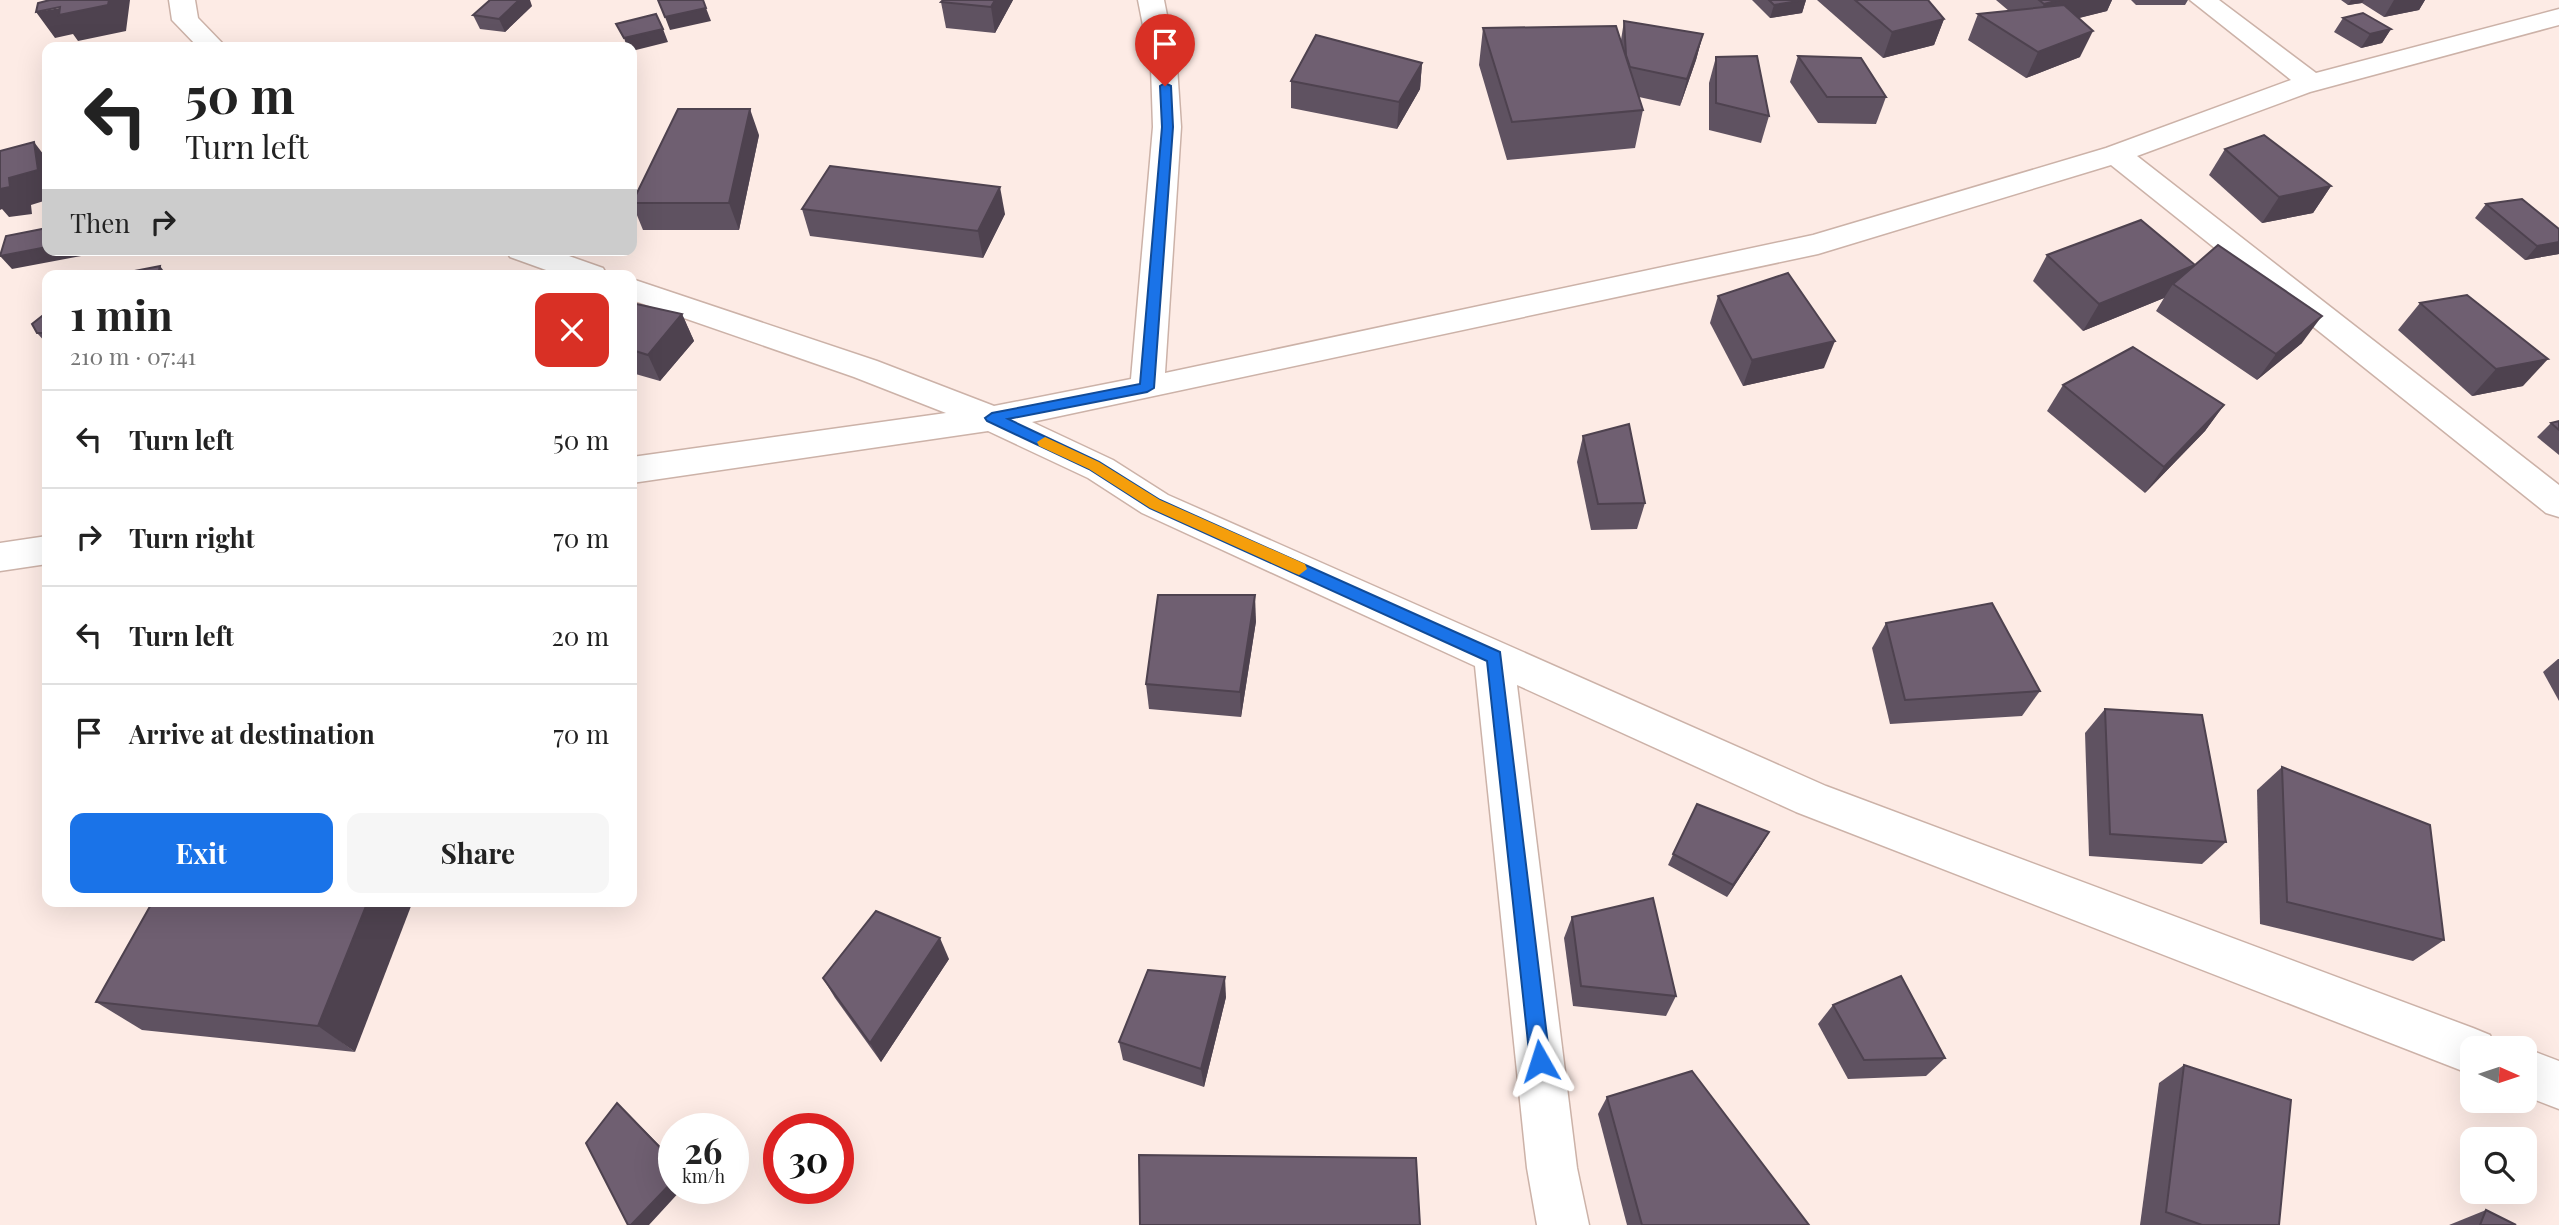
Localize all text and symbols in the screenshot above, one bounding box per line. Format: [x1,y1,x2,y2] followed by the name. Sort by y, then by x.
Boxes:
[1135,14,1195,86] pin
[1146,25,1184,63] icon: arrive
[185,61,295,126] text: 50 m
[70,70,161,161] icon: left
[185,124,309,167] text: Turn left
[144,203,182,241] icon: right
[70,205,130,240] text: Then
[70,286,173,342] text: 1 min
[535,293,609,367] button: close
[70,340,196,371] text: 210 m · 07:41
[70,420,108,458] icon: left
[129,422,234,457] text: Turn left
[553,422,609,457] text: 50 m
[70,518,108,556] icon: right
[129,520,255,555] text: Turn right
[553,520,609,555] text: 70 m
[70,616,108,654] icon: left
[129,618,234,653] text: Turn left
[551,618,609,653] text: 20 m
[70,714,108,752] icon: arrive
[129,716,375,751] text: Arrive at destination
[553,716,609,751] text: 70 m
[70,813,333,893] button: Exit
[347,813,609,893] button: Share
[1503,1024,1577,1098] position arrow
[2460,1036,2538,1113] north arrow
[2460,1036,2537,1204] map controls
[763,1113,854,1204] speed limit sign: 30
[685,1126,722,1173] text: 26
[2460,1127,2537,1204] button: search
[682,1164,725,1188] text: km/h

